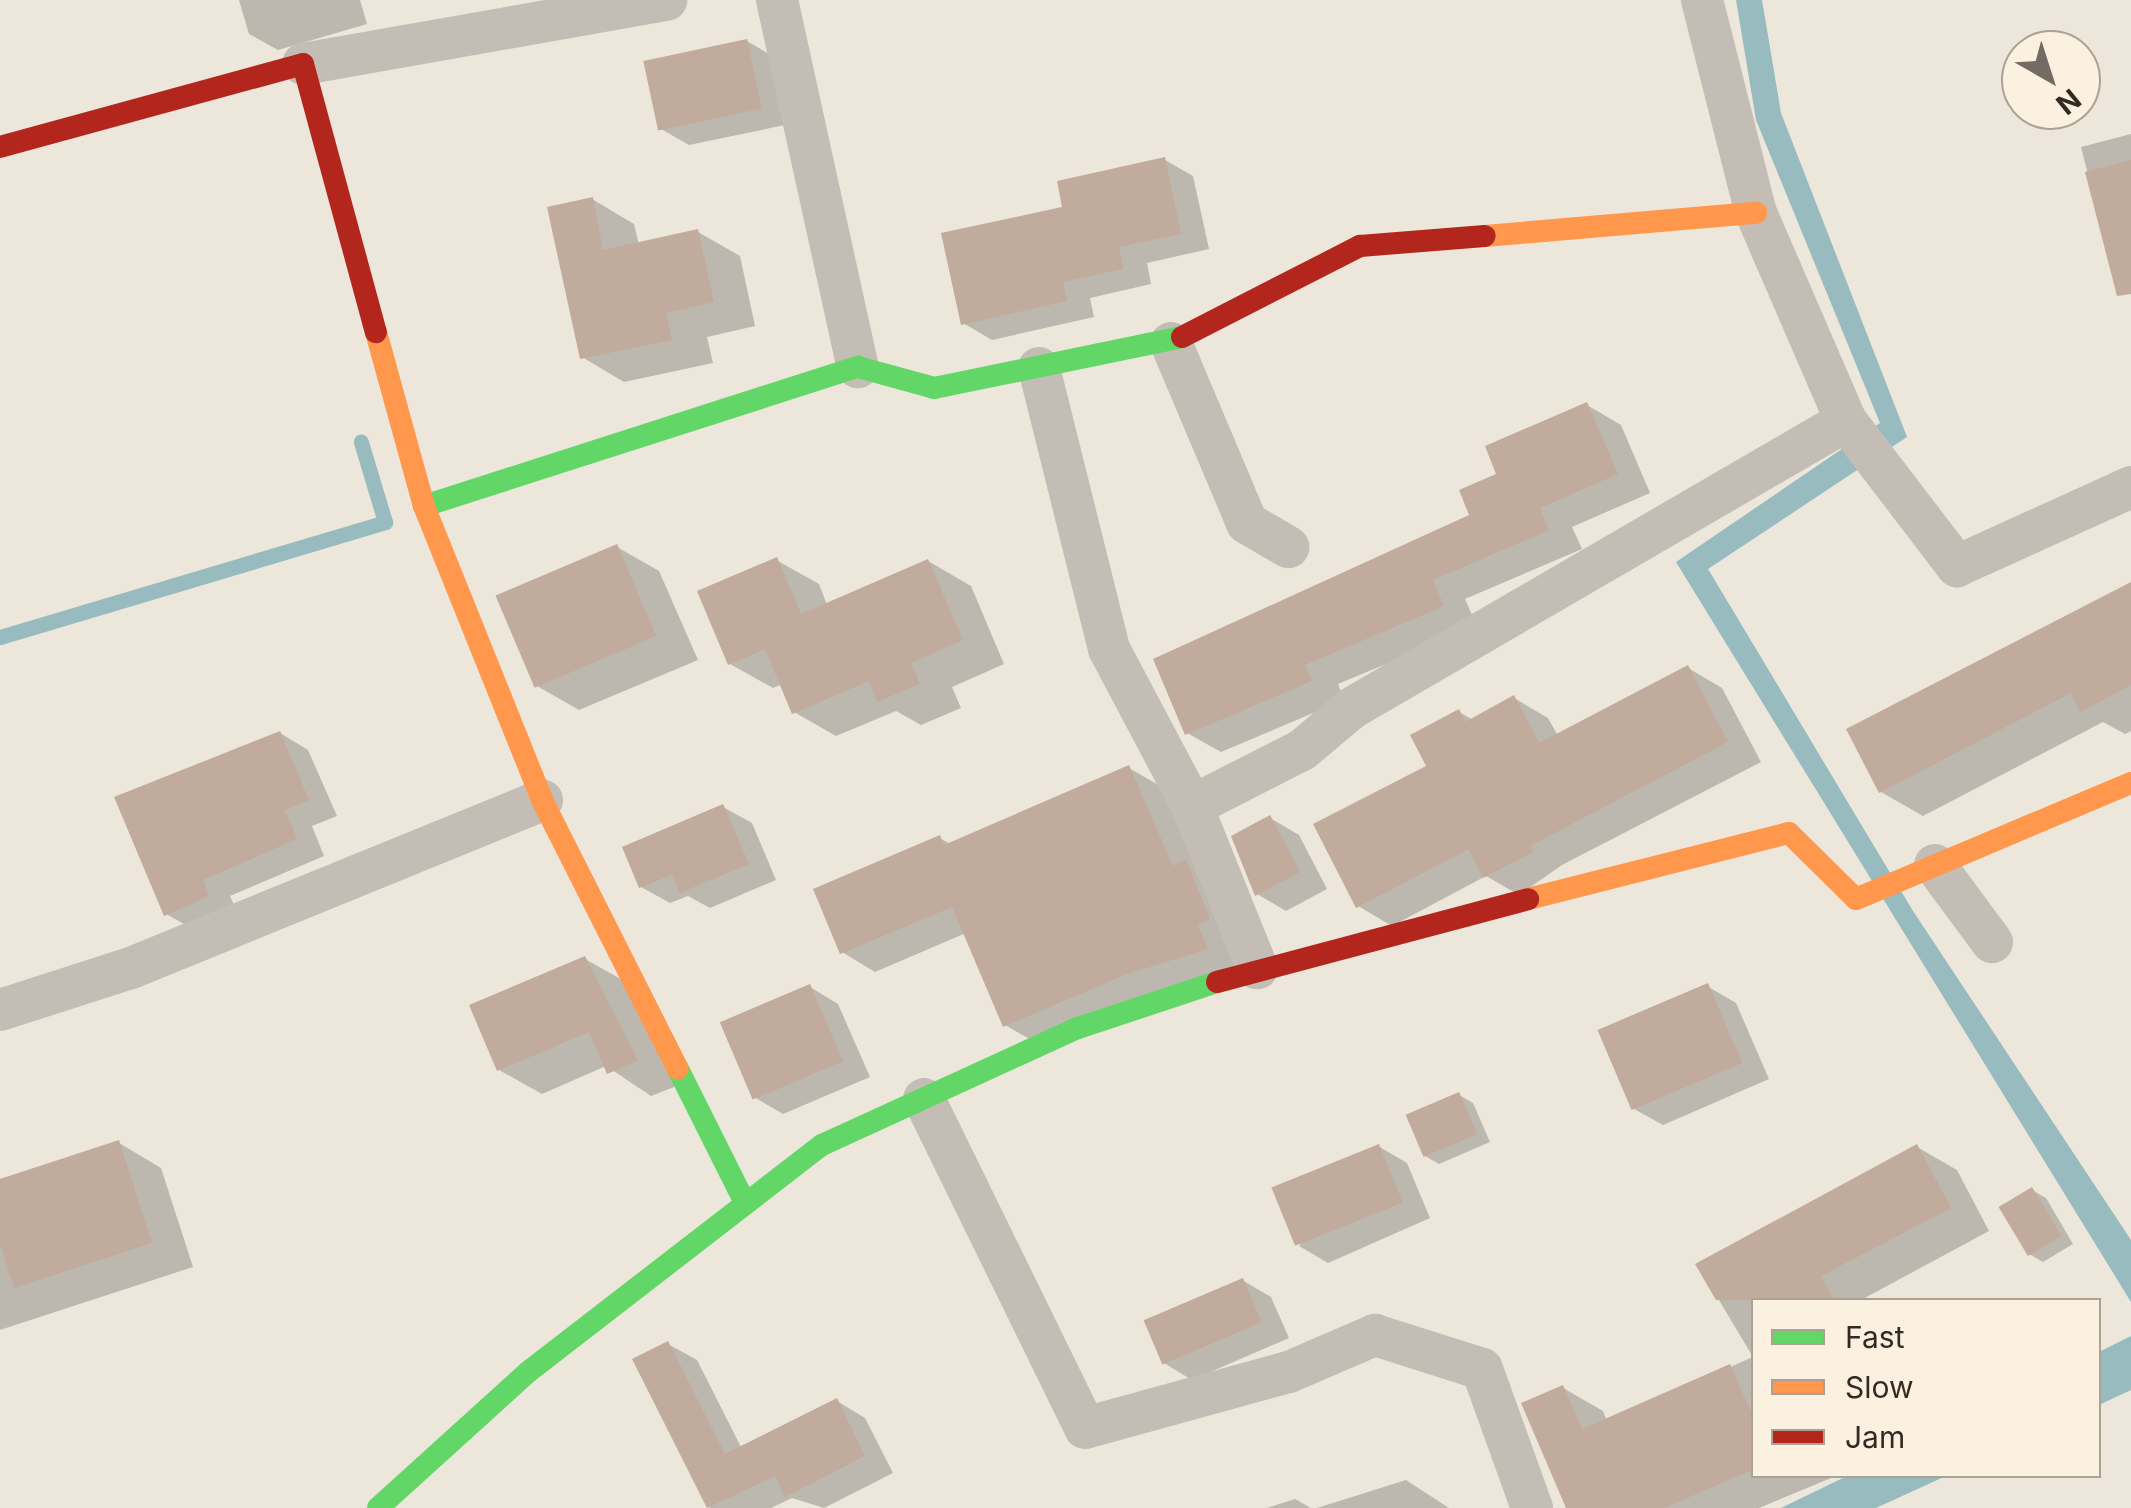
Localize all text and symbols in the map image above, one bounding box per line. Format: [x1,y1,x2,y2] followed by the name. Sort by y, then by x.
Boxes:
[2001,30,2101,130] north arrow
[2050,82,2088,122] text: N
[1751,1298,2101,1478] legend
[1845,1319,1904,1355] text: Fast
[1845,1369,1914,1405] text: Slow
[1845,1419,1905,1455] text: Jam

